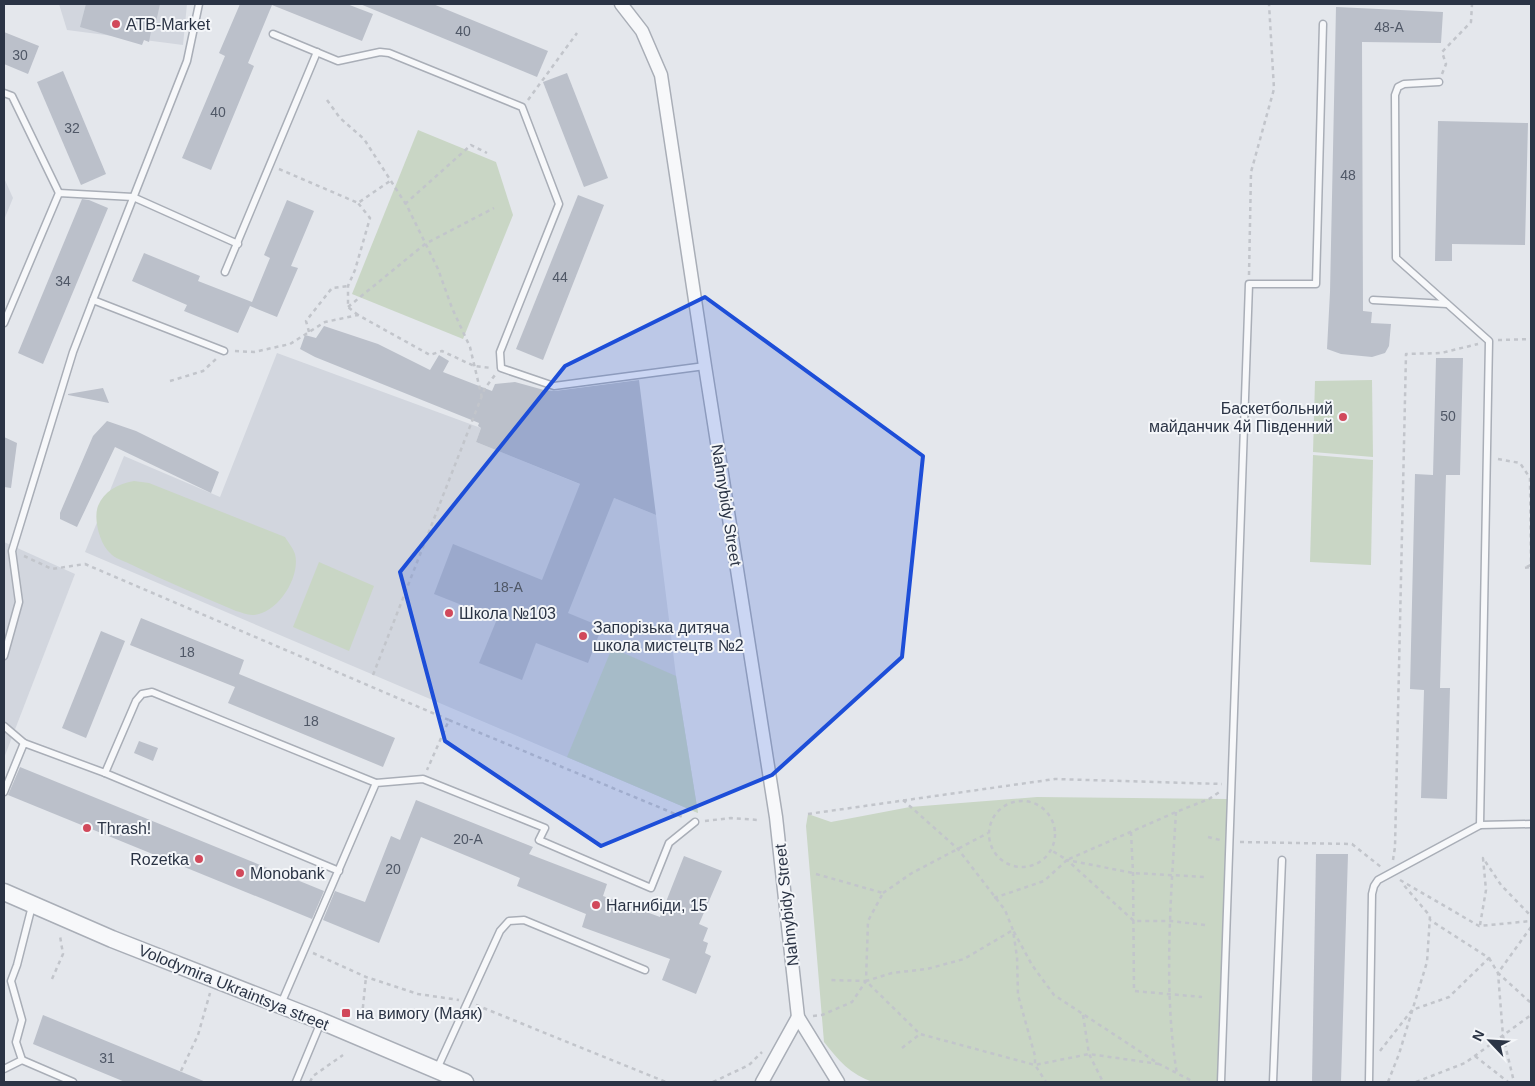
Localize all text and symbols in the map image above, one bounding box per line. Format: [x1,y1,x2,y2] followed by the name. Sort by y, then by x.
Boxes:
[126,16,211,33] place label: ATB-Market
[110,18,122,30] marker: ATB-Market
[1374,19,1404,35] house number: 48-А
[455,23,471,39] house number: 40
[12,47,28,63] house number: 30
[210,104,226,120] house number: 40
[64,120,80,136] house number: 32
[1340,167,1356,183] house number: 48
[552,269,568,285] house number: 44
[55,273,71,289] house number: 34
[1149,400,1333,435] place label: Баскетбольний майданчик 4й Південний
[1440,408,1456,424] house number: 50
[1337,411,1349,423] marker: Баскетбольний майданчик 4й Південний
[709,443,745,568] street label: Nahnybidy Street
[493,579,523,595] house number: 18-А
[459,605,556,622] place label: Школа №103
[443,607,455,619] marker: Школа №103
[593,619,744,654] place label: Запорізька дитяча школа мистецтв №2
[577,630,589,642] marker: Запорізька дитяча школа мистецтв №2
[179,644,195,660] house number: 18
[303,713,319,729] house number: 18
[97,820,151,837] place label: Thrash!
[81,822,93,834] marker: Thrash!
[453,831,483,847] house number: 20-А
[772,842,801,967] street label: Nahnybidy Street
[130,851,189,868] place label: Rozetka
[193,853,205,865] marker: Rozetka
[385,861,401,877] house number: 20
[250,865,326,882] place label: Monobank
[234,867,246,879] marker: Monobank
[606,897,708,914] place label: Нагнибіди, 15
[590,899,602,911] marker: Нагнибіди, 15
[136,941,332,1034] street label: Volodymira Ukraintsya street
[356,1005,483,1022] place label: на вимогу (Маяк)
[340,1007,352,1019] marker: на вимогу (Маяк)
[1465,1016,1515,1066] north arrow
[1469,1028,1488,1043] text: N
[99,1050,115,1066] house number: 31

